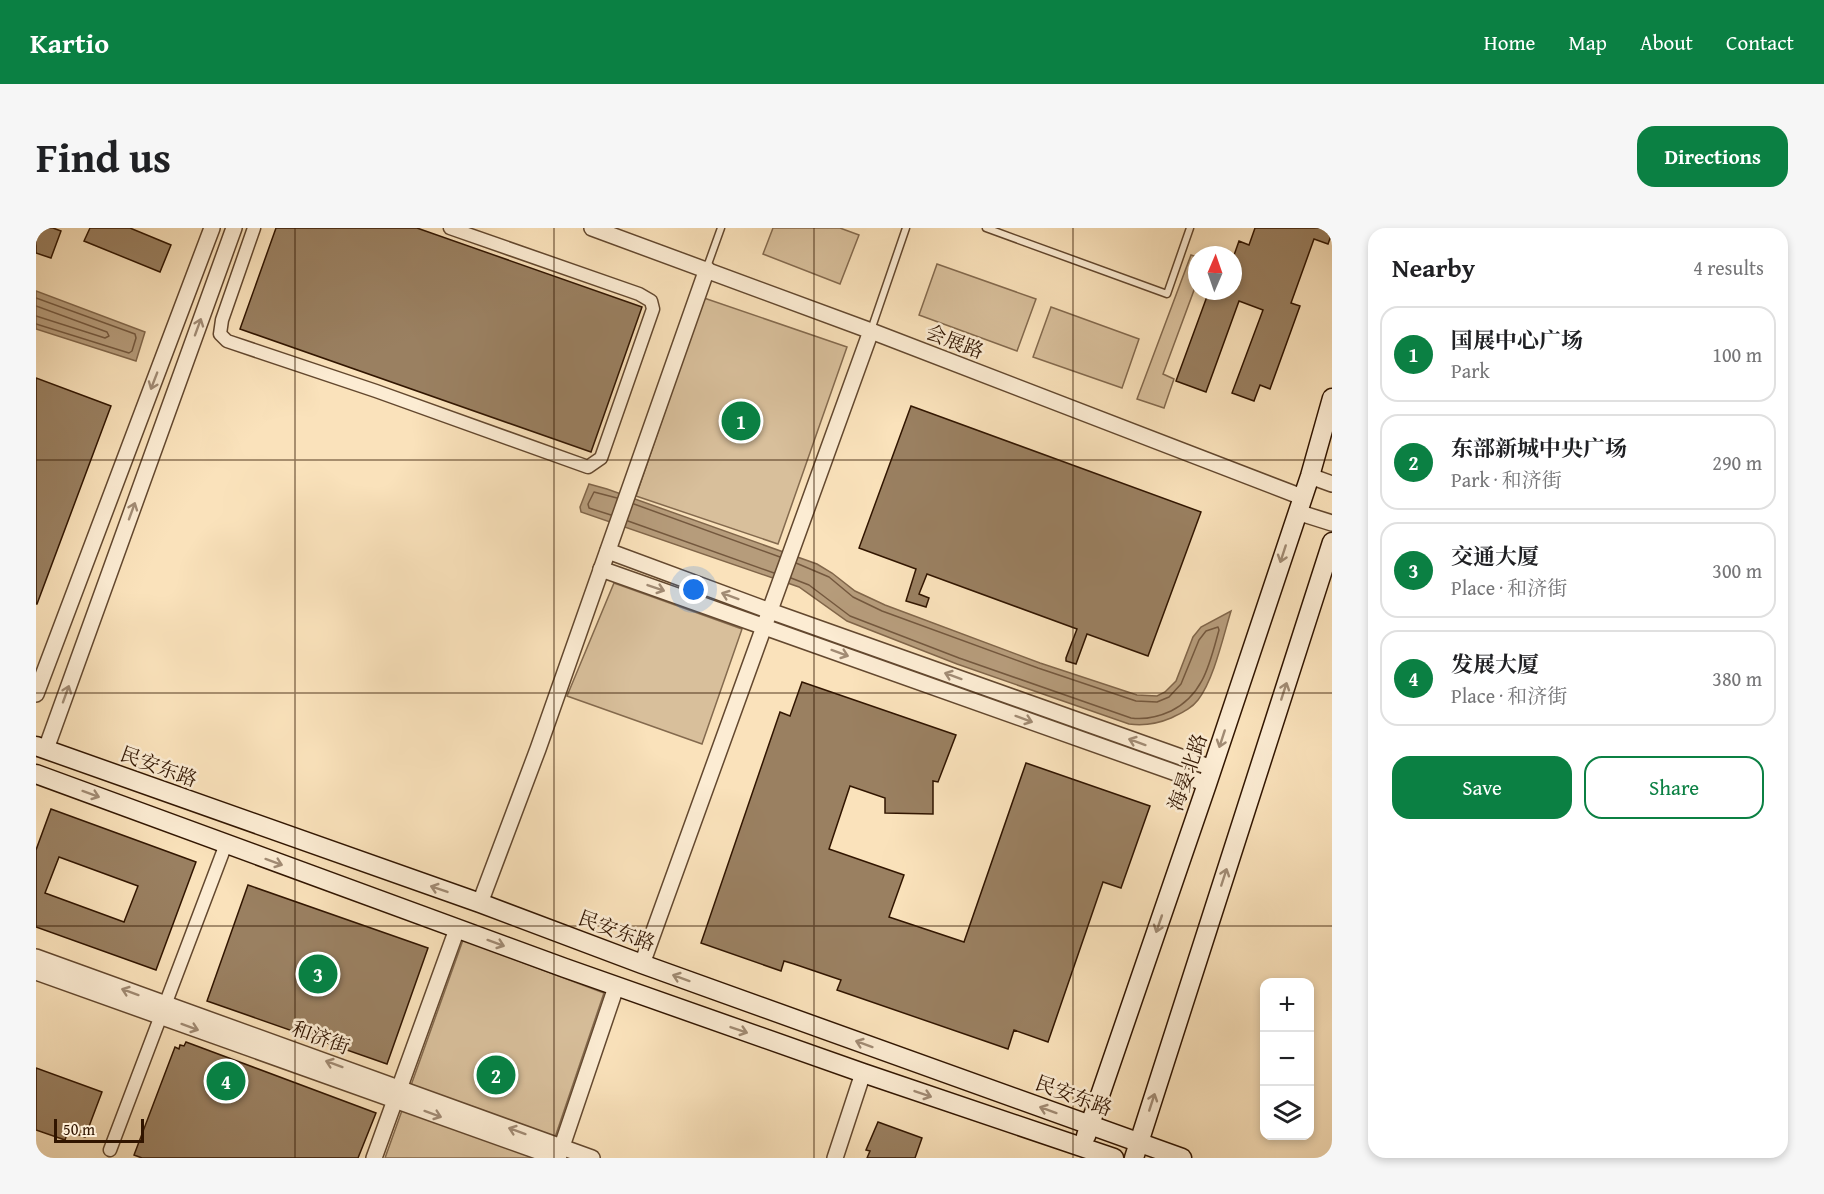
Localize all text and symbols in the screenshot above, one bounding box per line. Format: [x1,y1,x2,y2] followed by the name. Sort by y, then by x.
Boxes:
[30,22,109,63] text: Kartio
[1484,27,1535,58] text: Home
[1568,27,1607,58] text: Map
[1640,27,1693,58] text: About
[1726,27,1794,58] text: Contact
[36,126,171,187] text: Find us
[1637,126,1788,187] button: Directions
[1188,246,1242,300] north arrow
[1392,248,1475,287] text: Nearby
[1693,253,1764,282] text: 4 results
[922,317,988,365] street label: 会展路
[194,319,205,337] one-way arrow
[1451,324,1583,356] text: 国展中心广场
[1408,340,1419,369] text: 1
[1712,340,1762,369] text: 100 m
[1451,356,1490,385] text: Park
[148,371,159,390] one-way arrow
[722,398,760,444] pin: 1
[1451,432,1627,464] text: 东部新城中央广场
[1408,448,1419,477] text: 2
[1712,448,1762,477] text: 290 m
[1451,465,1562,494] text: Park · 和济街
[128,502,139,521] one-way arrow
[1451,540,1539,572] text: 交通大厦
[1277,544,1288,563] one-way arrow
[1408,556,1419,585] text: 3
[1712,556,1762,585] text: 300 m
[1451,573,1567,602] text: Place · 和济街
[679,575,708,604] your location
[647,584,665,595] one-way arrow
[722,590,740,601] one-way arrow
[1451,648,1539,680] text: 发展大厦
[830,649,849,660] one-way arrow
[1408,664,1419,693] text: 4
[1712,664,1762,693] text: 380 m
[945,670,963,681] one-way arrow
[1451,681,1567,710] text: Place · 和济街
[1279,682,1290,701] one-way arrow
[61,685,72,704] one-way arrow
[1014,714,1033,725] one-way arrow
[1160,729,1214,815] street label: 海晏北路
[1215,729,1226,748] one-way arrow
[1128,735,1147,746] one-way arrow
[116,739,202,793] street label: 民安东路
[1392,756,1572,819] button: Save
[1584,756,1764,819] button: Share
[81,790,100,801] one-way arrow
[264,857,283,868] one-way arrow
[1220,868,1231,887] one-way arrow
[430,882,449,893] one-way arrow
[574,903,660,957] street label: 民安东路
[1152,914,1163,933] one-way arrow
[487,939,505,950] one-way arrow
[298,952,338,996] pin: 3
[672,971,691,982] one-way arrow
[1260,978,1314,1140] map controls
[1260,978,1314,1032] button: +
[122,985,140,996] one-way arrow
[288,1013,354,1061] street label: 和济街
[180,1022,199,1033] one-way arrow
[729,1025,748,1036] one-way arrow
[1260,1032,1314,1086] button: −
[855,1037,874,1048] one-way arrow
[476,1052,516,1098] pin: 2
[206,1058,246,1104] pin: 4
[325,1058,344,1069] one-way arrow
[1031,1068,1117,1122] street label: 民安东路
[1260,1086,1314,1140] button: layers
[913,1089,932,1100] one-way arrow
[1147,1093,1158,1112] one-way arrow
[1039,1104,1058,1115] one-way arrow
[423,1110,442,1121] one-way arrow
[54,1116,144,1144] scale bar
[63,1117,95,1141] text: 50 m
[508,1124,527,1135] one-way arrow

